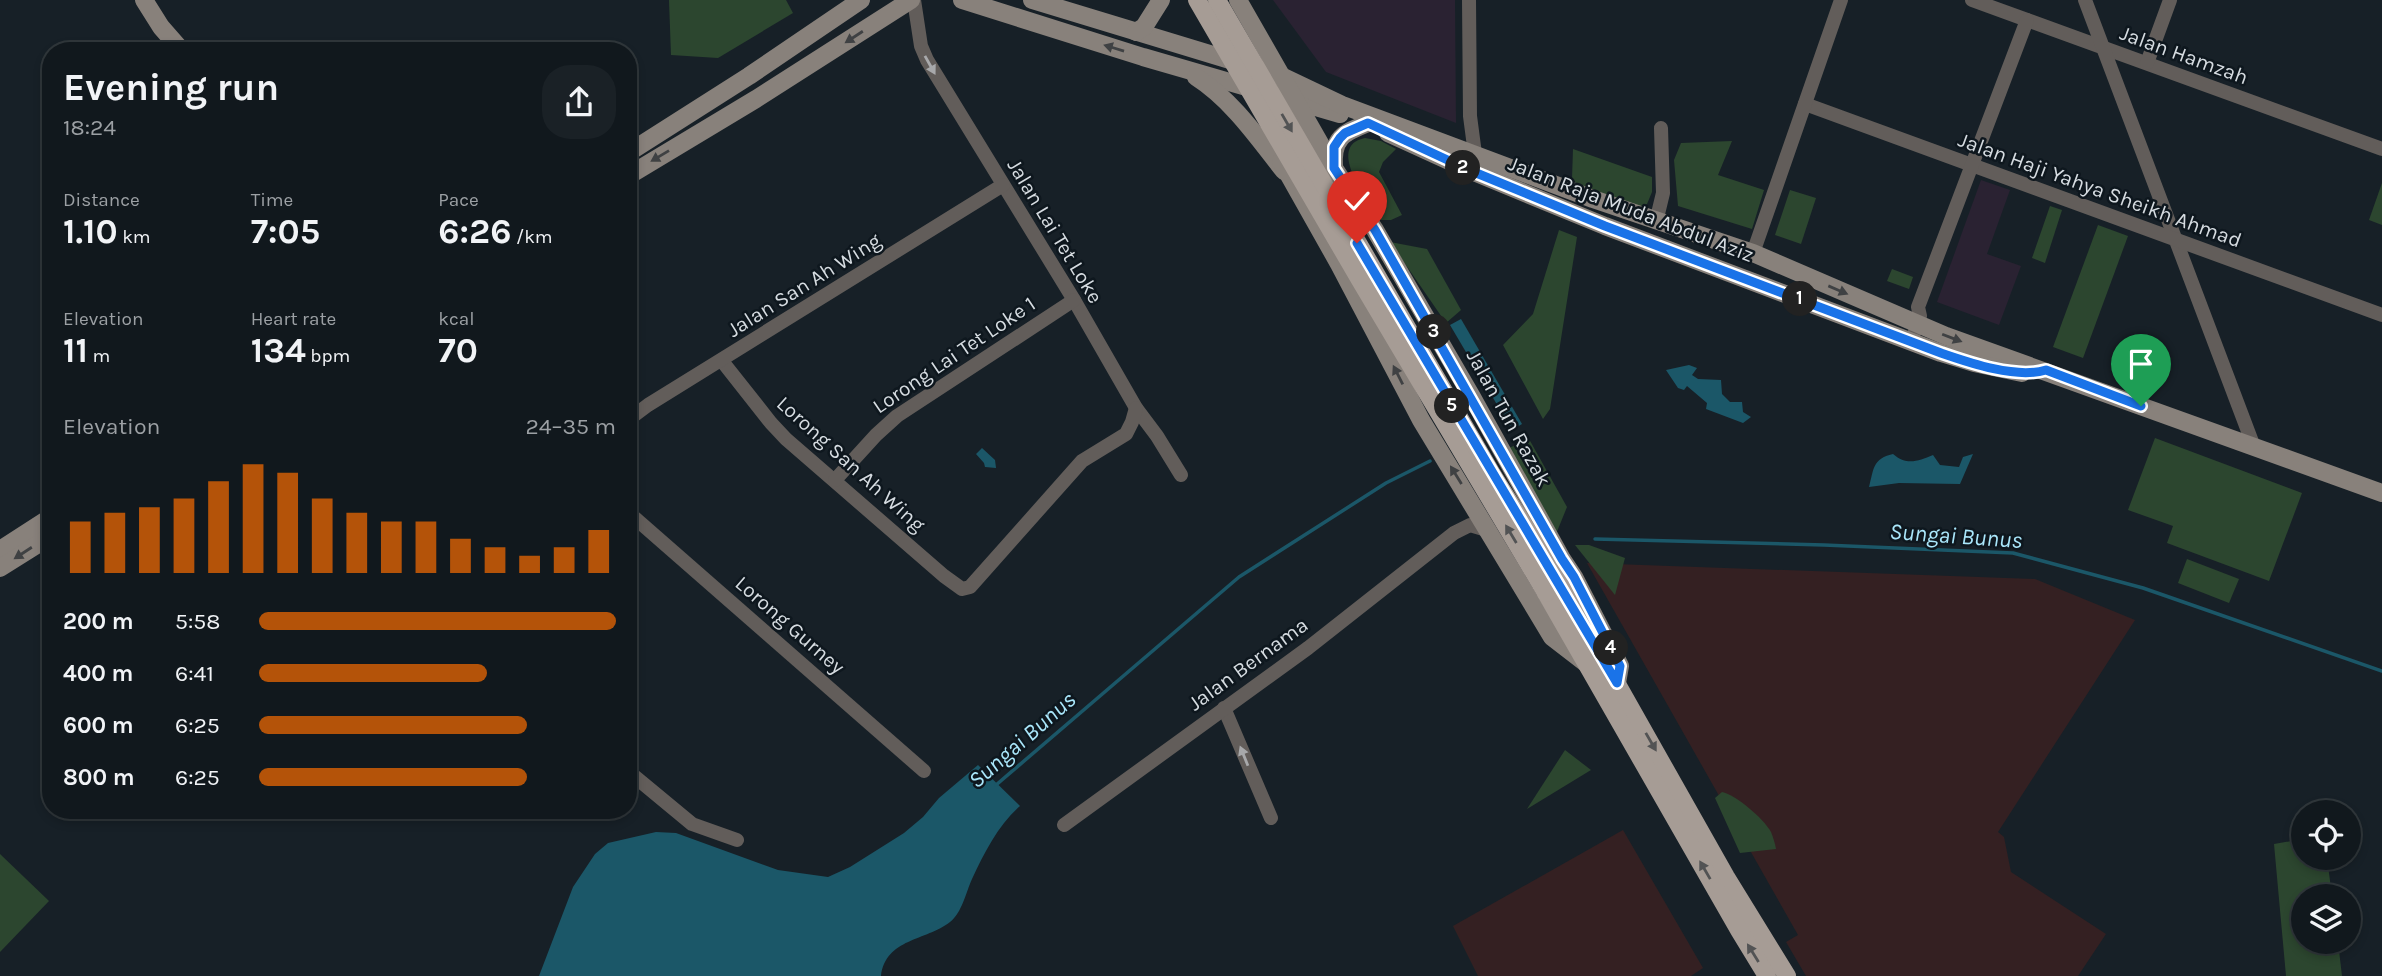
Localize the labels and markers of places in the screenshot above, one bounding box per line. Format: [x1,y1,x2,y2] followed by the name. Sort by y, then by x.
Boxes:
[1446,150,1480,186] pin: 2
[1327,171,1387,243] pin
[1783,282,1818,316] pin: 1
[1416,314,1452,350] pin: 3
[2111,334,2171,406] pin
[1434,388,1470,424] pin: 5
[1594,630,1628,666] pin: 4

